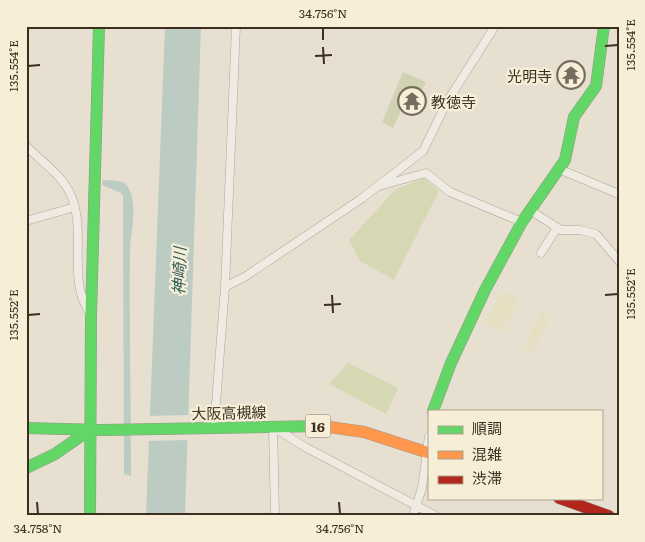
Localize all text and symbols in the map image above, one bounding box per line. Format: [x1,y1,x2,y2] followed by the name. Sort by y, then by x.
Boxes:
[299,4,347,22] text: 34.756°N
[621,19,639,71] text: 135.554°E
[4,40,22,92] text: 135.554°E
[556,60,586,90] temple icon: 光明寺
[507,64,552,87] place label: 光明寺
[397,86,427,116] temple icon: 教徳寺
[431,90,476,113] place label: 教徳寺
[165,245,191,295] water label: 神崎川
[621,268,639,320] text: 135.552°E
[4,289,22,341] text: 135.552°E
[191,400,267,424] street label: 大阪高槻線
[428,410,602,500] legend
[306,414,330,438] road number: 16
[472,416,502,439] text: 順調
[472,442,502,465] text: 混雑
[472,466,502,489] text: 渋滞
[14,519,62,537] text: 34.758°N
[316,519,364,537] text: 34.756°N

